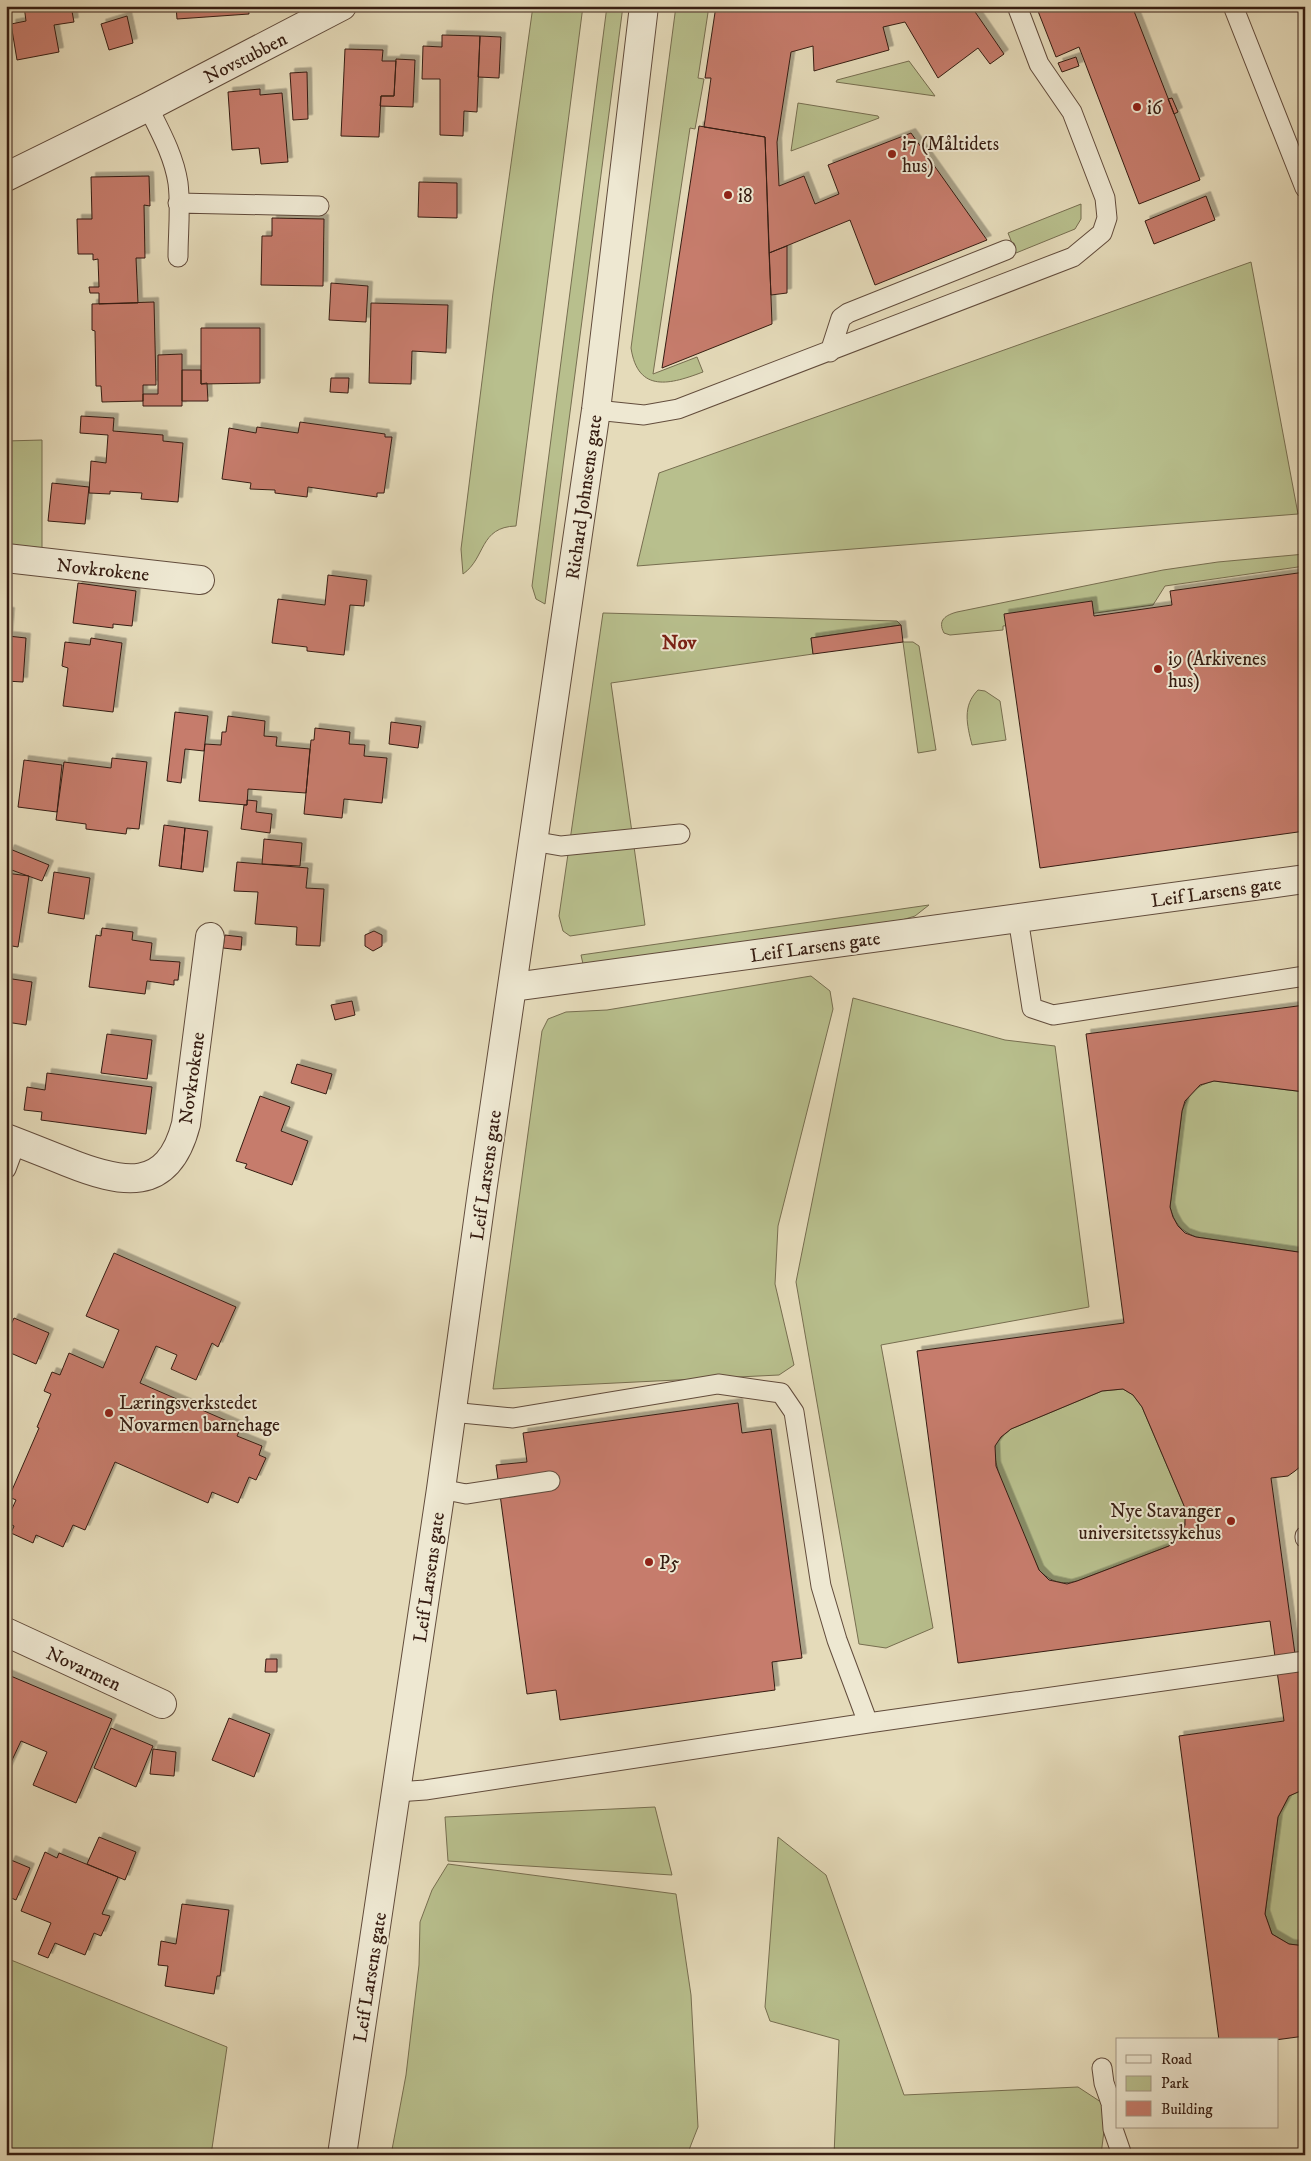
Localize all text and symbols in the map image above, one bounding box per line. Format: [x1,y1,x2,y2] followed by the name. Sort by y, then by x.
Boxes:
[200,28,291,89] street label: Novstubben
[1147,97,1163,120] place label: i6
[1131,101,1143,113] marker: i6
[902,133,999,178] place label: i7 (Måltidets hus)
[886,148,898,160] marker: i7 (Måltidets hus)
[738,185,752,208] place label: i8
[722,189,734,201] marker: i8
[562,413,607,581] street label: Richard Johnsens gate
[55,554,150,587] street label: Novkrokene
[662,631,697,656] district label: Nov
[1168,648,1266,693] place label: i9 (Arkivenes hus)
[1152,663,1164,675] marker: i9 (Arkivenes hus)
[1150,872,1283,913] street label: Leif Larsens gate
[749,927,882,968] street label: Leif Larsens gate
[175,1030,210,1126] street label: Novkrokene
[466,1108,507,1242] street label: Leif Larsens gate
[119,1392,280,1437] place label: Læringsverkstedet Novarmen barnehage
[103,1407,115,1419] marker: Læringsverkstedet Novarmen barnehage
[1079,1500,1221,1545] place label: Nye Stavanger universitetssykehus
[409,1510,450,1644] street label: Leif Larsens gate
[1225,1515,1237,1527] marker: Nye Stavanger universitetssykehus
[659,1552,680,1575] place label: P5
[643,1556,655,1568] marker: P5
[42,1642,125,1697] street label: Novarmen
[349,1910,392,2044] street label: Leif Larsens gate
[1116,2038,1278,2128] legend
[1161,2050,1193,2069] text: Road
[1161,2074,1190,2093] text: Park
[1161,2100,1213,2119] text: Building

